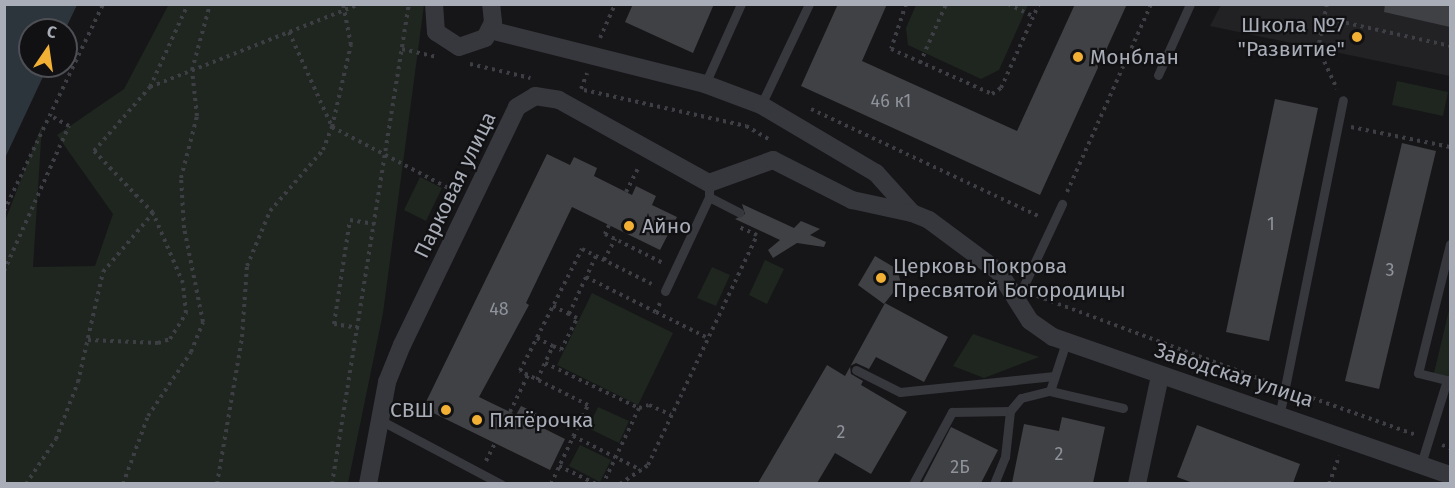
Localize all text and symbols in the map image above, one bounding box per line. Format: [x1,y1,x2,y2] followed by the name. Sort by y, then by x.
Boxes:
[1238,12,1345,62] place label: Школа №7 "Развитие"
[18,18,78,78] north arrow
[45,22,58,42] text: С
[1350,30,1364,44] marker: Школа №7 "Развитие"
[1090,44,1179,70] place label: Монблан
[1071,50,1085,64] marker: Монблан
[871,90,911,112] house number: 46 к1
[409,108,501,262] street label: Парковая улица
[642,213,691,239] place label: Айно
[1267,213,1275,235] house number: 1
[620,217,638,235] marker: Айно
[893,253,1126,303] place label: Церковь Покрова Пресвятой Богородицы
[1386,259,1394,281] house number: 3
[874,271,888,285] marker: Церковь Покрова Пресвятой Богородицы
[489,298,509,320] house number: 48
[1151,337,1317,413] street label: Заводская улица
[390,397,434,423] place label: СВШ
[439,403,453,417] marker: СВШ
[489,407,593,433] place label: Пятёрочка
[470,413,484,427] marker: Пятёрочка
[837,421,845,443] house number: 2
[1055,443,1063,465] house number: 2
[950,456,970,478] house number: 2Б

